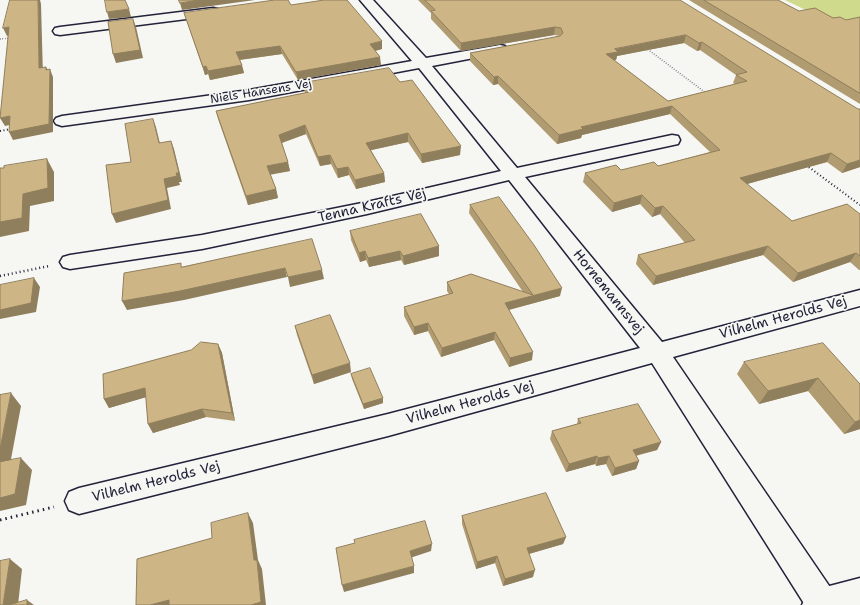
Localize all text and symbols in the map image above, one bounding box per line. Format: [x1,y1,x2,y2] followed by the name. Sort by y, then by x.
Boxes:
[209,77,313,107] street label: Niels Hansens Vej
[316,185,428,227] street label: Tenna Krafts Vej
[569,246,647,338] street label: Hornemannsvej
[717,293,849,343] street label: Vilhelm Herolds Vej
[404,378,536,428] street label: Vilhelm Herolds Vej
[90,458,222,506] street label: Vilhelm Herolds Vej

